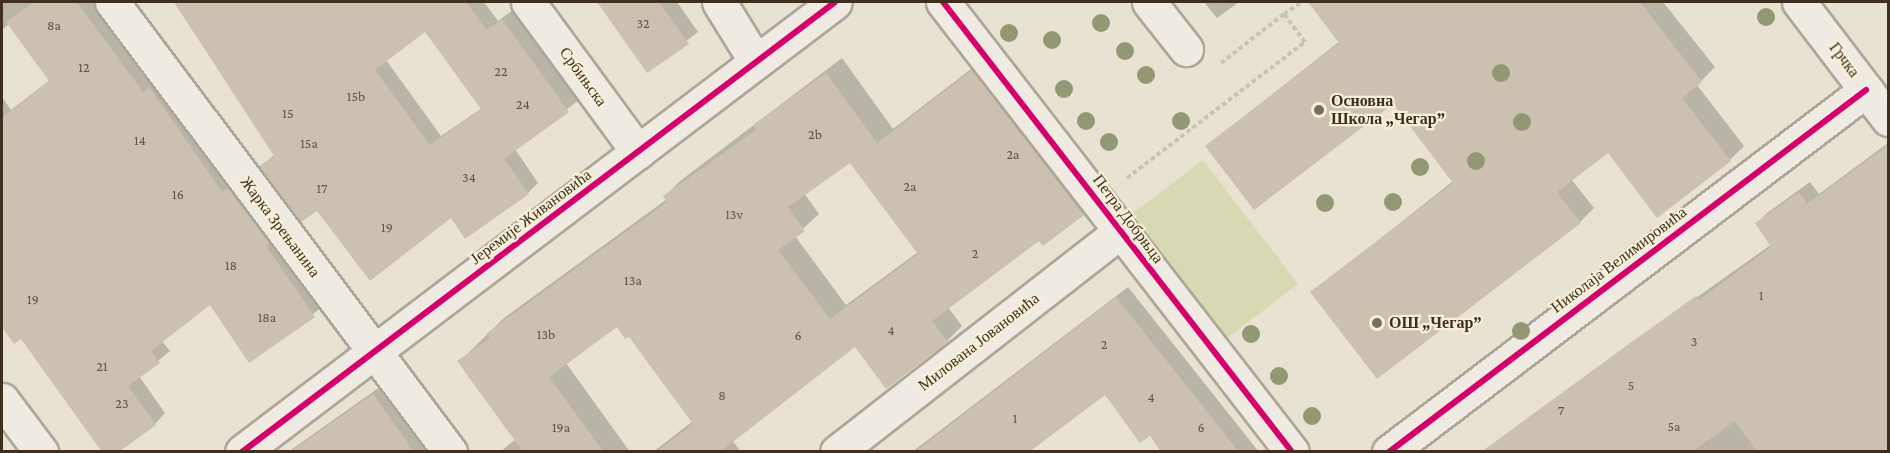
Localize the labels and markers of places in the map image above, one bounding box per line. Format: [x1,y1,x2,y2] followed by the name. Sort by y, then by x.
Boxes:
[1331,91,1445,129] place label: Основна Школа „Чегар”
[1312,103,1326,117] marker: Основна Школа „Чегар”
[1389,313,1482,333] place label: ОШ „Чегар”
[1370,316,1384,330] marker: ОШ „Чегар”

